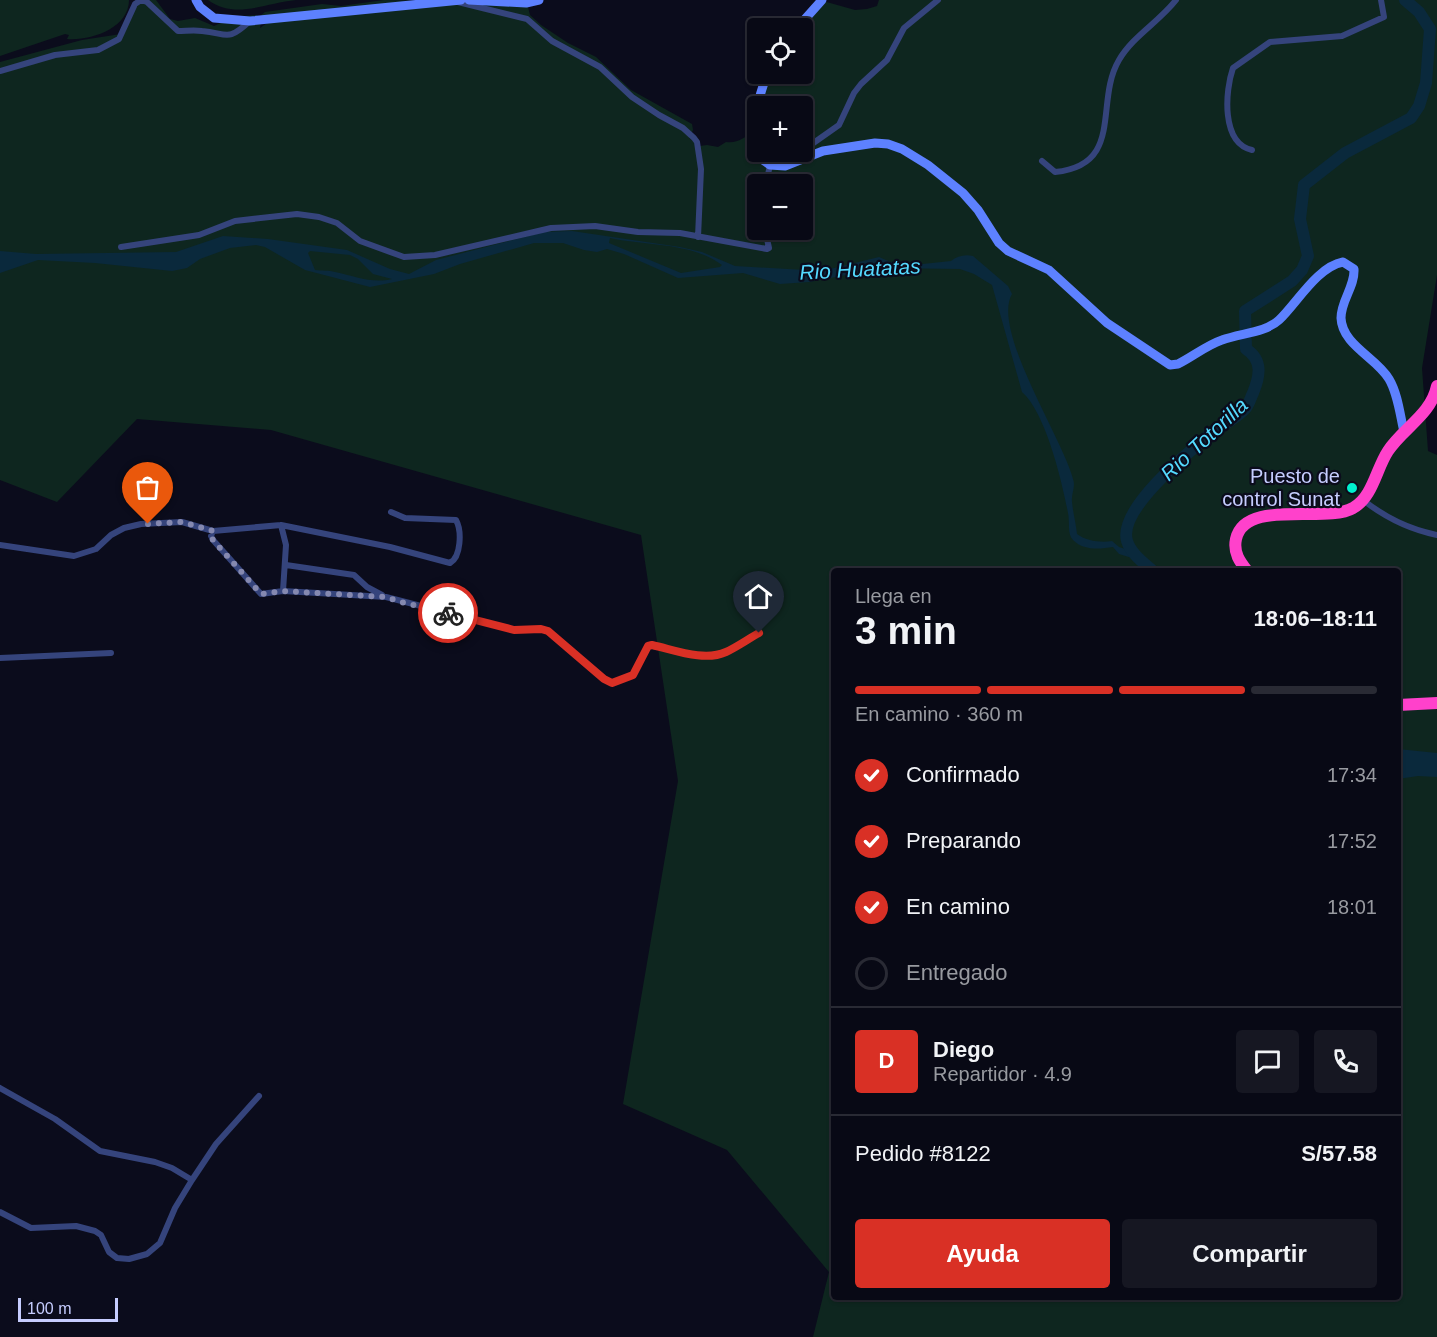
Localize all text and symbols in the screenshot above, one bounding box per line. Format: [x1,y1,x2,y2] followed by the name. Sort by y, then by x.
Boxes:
[747,18,813,240] map controls
[747,18,813,84] button: locate
[747,96,813,162] button: +
[747,174,813,240] button: −
[799,254,922,284] water label: Rio Huatatas
[1156,393,1252,485] water label: Rio Totorilla
[122,462,173,524] pin
[1222,465,1340,510] place label: Puesto de control Sunat
[131,471,164,504] icon: bag
[1345,481,1359,495] marker: Puesto de control Sunat
[733,571,784,633] pin
[742,580,775,613] icon: home
[418,583,478,643] courier
[855,585,932,607] text: Llega en
[432,597,465,630] icon: bike
[1253,606,1377,631] text: 18:06–18:11
[855,609,957,652] text: 3 min
[855,703,1023,725] text: En camino · 360 m
[855,759,888,792] icon: check
[906,762,1020,787] text: Confirmado
[1327,764,1377,786] text: 17:34
[855,825,888,858] icon: check
[906,828,1021,853] text: Preparando
[1327,830,1377,852] text: 17:52
[855,891,888,924] icon: check
[906,894,1010,919] text: En camino
[1327,896,1377,918] text: 18:01
[906,960,1008,985] text: Entregado
[1236,1030,1299,1093] button: chat
[1314,1030,1377,1093] button: phone
[933,1037,994,1062] text: Diego
[879,1048,894,1073] text: D
[933,1063,1072,1085] text: Repartidor · 4.9
[855,1141,991,1166] text: Pedido #8122
[1301,1141,1377,1166] text: S/57.58
[855,1219,1110,1288] button: Ayuda
[1122,1219,1377,1288] button: Compartir
[18,1295,118,1322] scale bar
[27,1300,71,1317] text: 100 m

